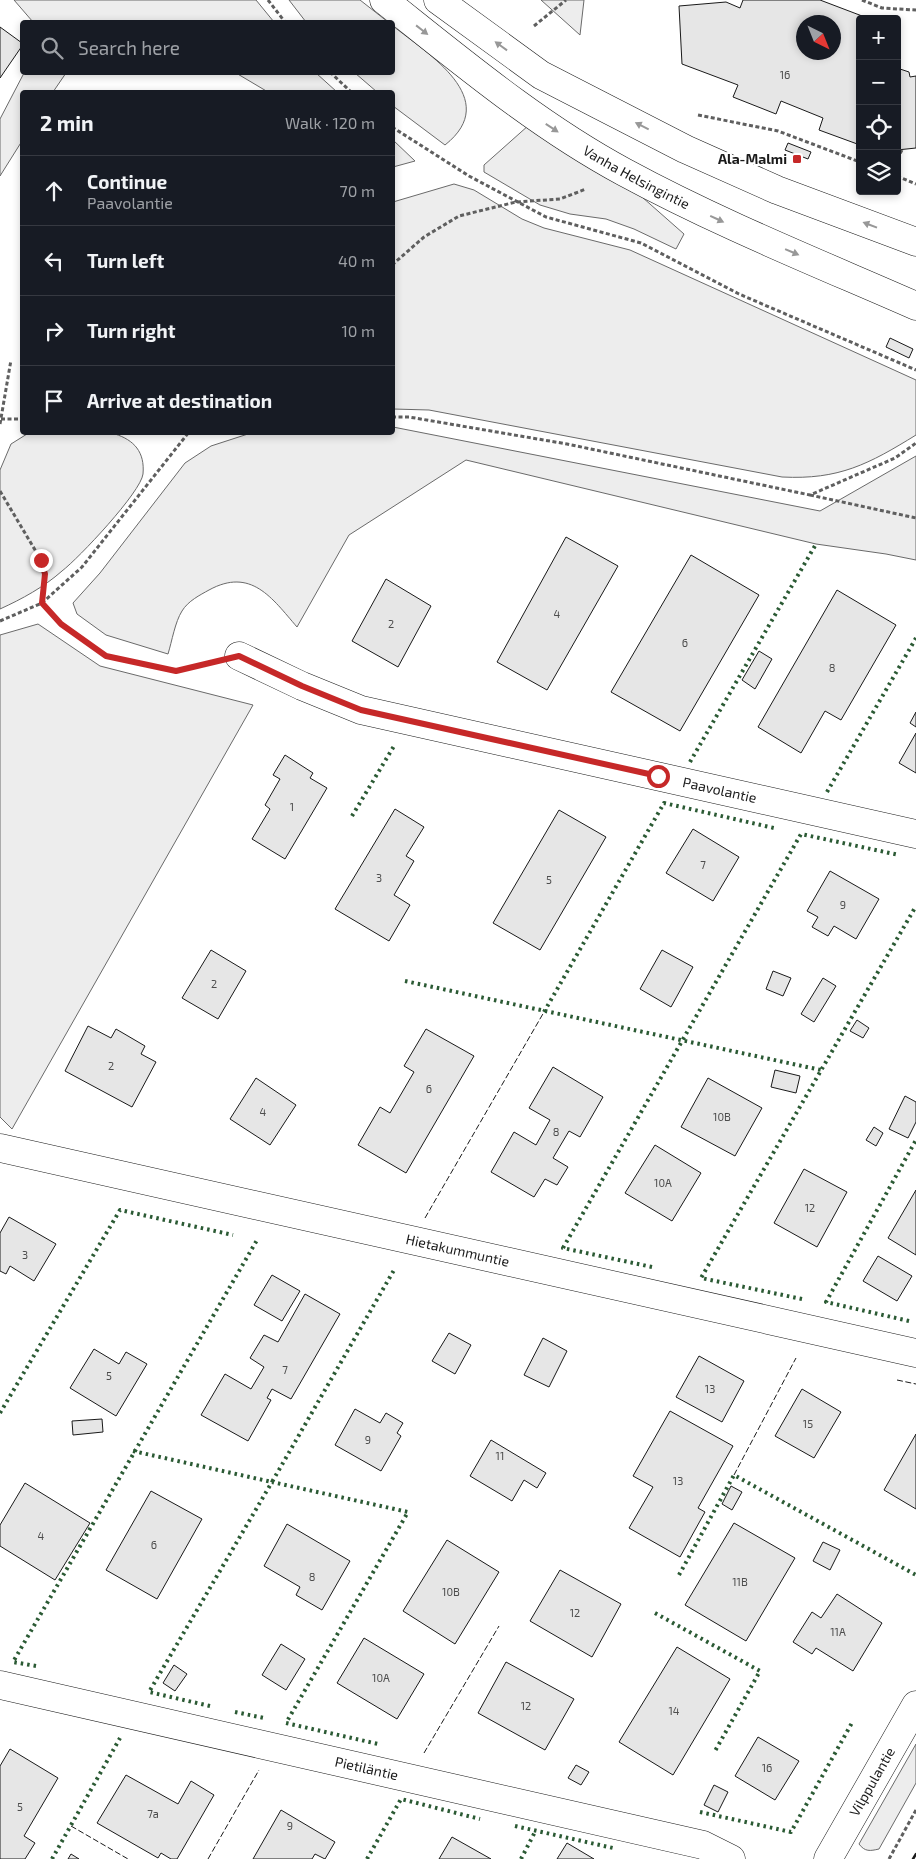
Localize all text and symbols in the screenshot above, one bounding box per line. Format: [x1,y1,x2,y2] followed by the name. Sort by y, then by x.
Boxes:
[796,15,841,60] north arrow
[856,15,901,195] map controls
[856,15,901,60] button: +
[20,20,395,75] search box
[416,25,429,36] one-way arrow
[38,34,66,62] icon: search
[78,36,180,59] text: Search here
[494,41,508,51] one-way arrow
[856,60,901,105] button: −
[780,68,790,81] house number: 16
[856,105,901,150] button: locate
[40,110,94,135] text: 2 min
[285,113,375,132] text: Walk · 120 m
[635,122,649,130] one-way arrow
[546,123,559,133] one-way arrow
[580,141,693,212] street label: Vanha Helsingintie
[718,150,787,167] place label: Ala-Malmi
[856,150,901,195] button: layers
[791,153,803,165] marker: Ala-Malmi
[87,170,167,193] text: Continue
[40,177,68,205] icon: ahead
[340,181,375,200] text: 70 m
[87,193,173,212] text: Paavolantie
[710,215,725,223] one-way arrow
[863,221,878,228] one-way arrow
[40,247,68,275] icon: left
[785,248,799,256] one-way arrow
[87,249,164,272] text: Turn left
[338,251,375,270] text: 40 m
[40,317,68,345] icon: right
[87,319,175,342] text: Turn right
[341,321,375,340] text: 10 m
[40,387,68,415] icon: arrive
[87,389,272,412] text: Arrive at destination
[30,549,53,572] route end
[554,607,561,620] house number: 4
[388,617,394,630] house number: 2
[682,636,688,649] house number: 6
[829,661,835,674] house number: 8
[647,765,670,788] route start
[681,773,758,806] street label: Paavolantie
[290,800,294,813] house number: 1
[700,858,706,871] house number: 7
[376,871,382,884] house number: 3
[546,873,552,886] house number: 5
[840,898,846,911] house number: 9
[211,977,217,990] house number: 2
[108,1059,114,1072] house number: 2
[426,1082,432,1095] house number: 6
[260,1105,267,1118] house number: 4
[713,1110,731,1123] house number: 10B
[553,1125,559,1138] house number: 8
[654,1176,672,1189] house number: 10A
[805,1201,815,1214] house number: 12
[404,1230,511,1270] street label: Hietakummuntie
[22,1248,28,1261] house number: 3
[282,1363,288,1376] house number: 7
[106,1369,112,1382] house number: 5
[705,1382,715,1395] house number: 13
[803,1417,813,1430] house number: 15
[365,1433,371,1446] house number: 9
[496,1449,504,1462] house number: 11
[673,1474,683,1487] house number: 13
[38,1529,45,1542] house number: 4
[151,1538,157,1551] house number: 6
[309,1570,315,1583] house number: 8
[732,1575,748,1588] house number: 11B
[442,1585,460,1598] house number: 10B
[570,1606,580,1619] house number: 12
[830,1625,846,1638] house number: 11A
[372,1671,390,1684] house number: 10A
[521,1699,531,1712] house number: 12
[668,1704,680,1717] house number: 14
[845,1744,898,1819] street label: Vilppulantie
[333,1753,400,1783] street label: Pietiläntie
[762,1761,772,1774] house number: 16
[17,1800,23,1813] house number: 5
[147,1807,159,1820] house number: 7a
[287,1819,293,1832] house number: 9

